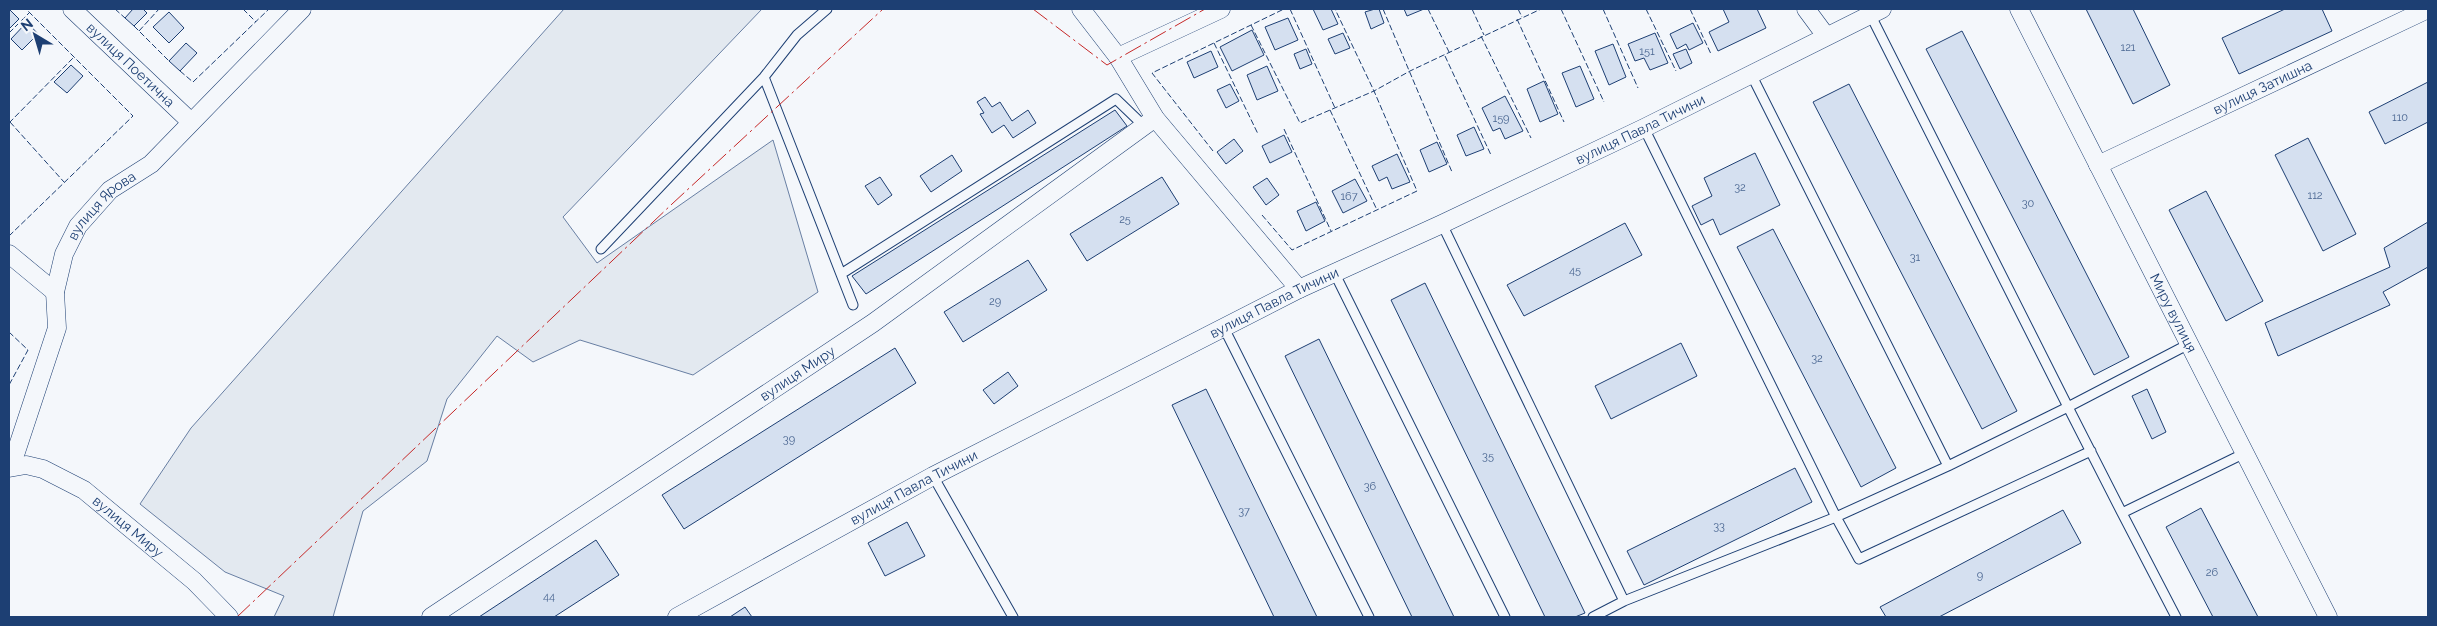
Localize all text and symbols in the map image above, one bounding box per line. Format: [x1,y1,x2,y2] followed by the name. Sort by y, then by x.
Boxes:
[10,10,60,60] north arrow
[18,15,36,34] text: N
[84,19,178,110] street label: вулиця Поетична
[2120,41,2136,54] house number: 121
[1639,45,1655,58] house number: 151
[2211,57,2315,117] street label: вулиця Затишна
[1573,91,1707,167] street label: вулиця Павла Тичини
[2392,111,2408,124] house number: 110
[1492,112,1510,125] house number: 159
[64,168,139,243] street label: вулиця Ярова
[1734,181,1746,194] house number: 32
[2307,189,2323,202] house number: 112
[1340,190,1358,203] house number: 167
[2022,197,2035,210] house number: 30
[1119,213,1131,226] house number: 25
[1910,251,1921,264] house number: 31
[1207,264,1341,341] street label: вулиця Павла Тичини
[1569,264,1581,277] house number: 45
[2147,271,2200,355] street label: Миру вулиця
[989,295,1001,308] house number: 29
[757,342,838,404] street label: вулиця Миру
[1811,352,1823,365] house number: 32
[783,433,795,446] house number: 39
[847,447,980,528] street label: вулиця Павла Тичини
[1482,450,1494,463] house number: 35
[1364,480,1377,493] house number: 36
[89,493,167,561] street label: вулиця Миру
[1238,505,1250,518] house number: 37
[1713,520,1725,533] house number: 33
[2206,566,2219,579] house number: 26
[1977,569,1983,582] house number: 9
[543,590,555,603] house number: 44

